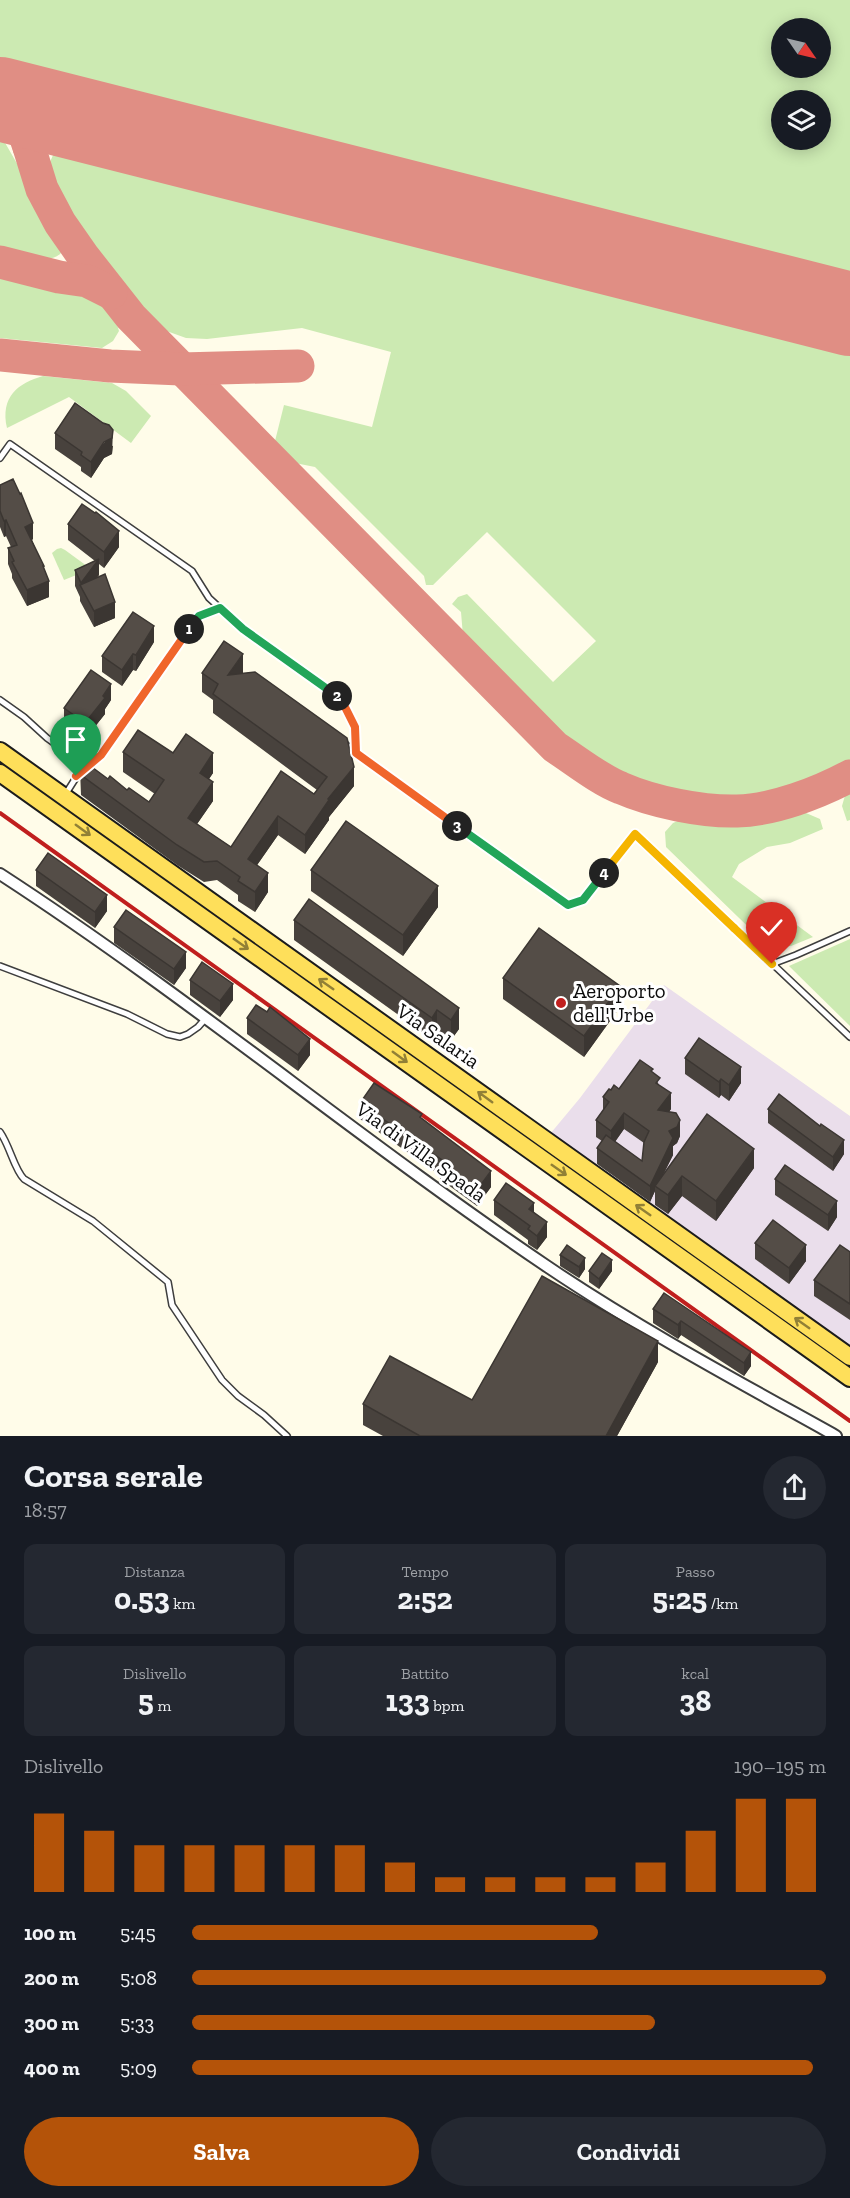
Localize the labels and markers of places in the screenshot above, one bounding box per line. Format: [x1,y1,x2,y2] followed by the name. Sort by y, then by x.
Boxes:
[174,614,204,644] pin: 1
[322,681,352,711] pin: 2
[50,714,101,776] pin
[442,811,472,841] pin: 3
[589,858,619,888] pin: 4
[746,902,797,964] pin
[573,978,665,1027] place label: Aeroporto dell'Urbe
[554,996,568,1010] marker: Aeroporto dell'Urbe

